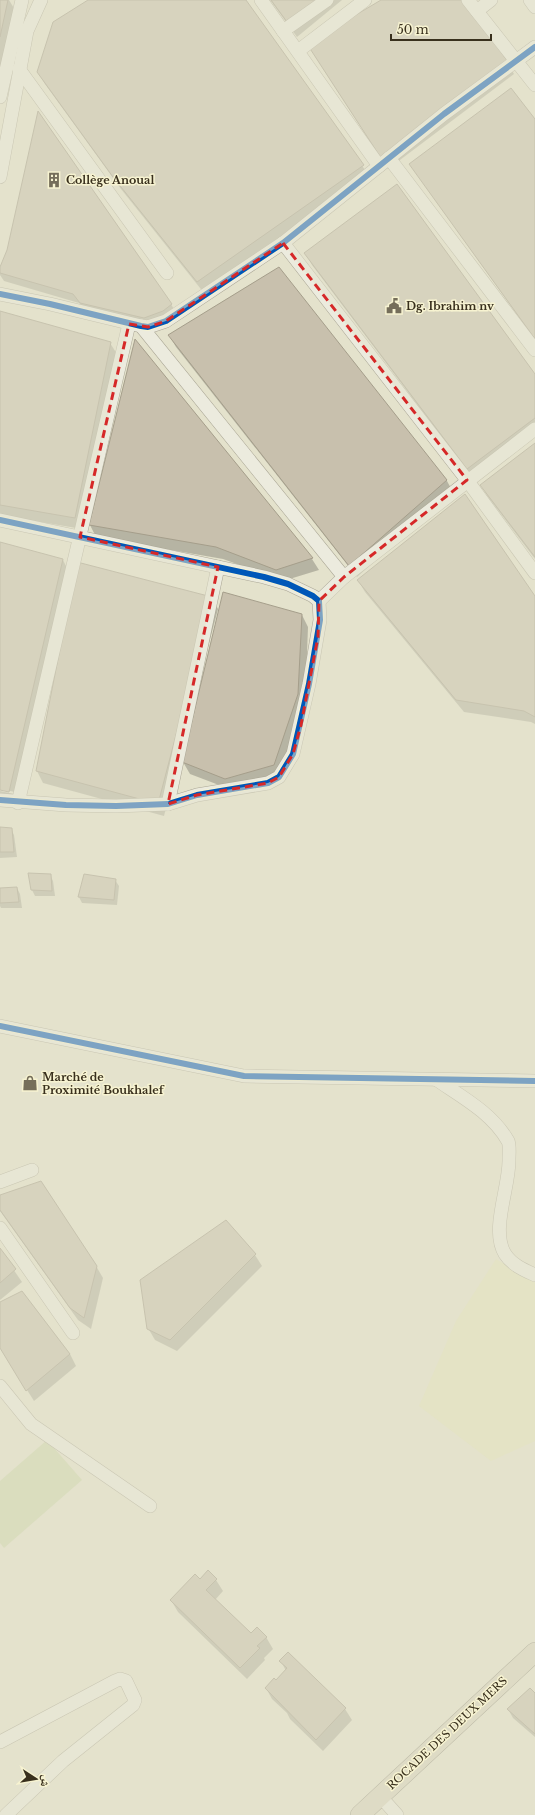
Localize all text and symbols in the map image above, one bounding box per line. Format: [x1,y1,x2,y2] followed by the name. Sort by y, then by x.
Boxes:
[391,16,491,42] scale bar
[397,22,429,37] text: 50 m
[45,171,63,189] building icon: Collège Anoual
[66,173,154,187] place label: Collège Anoual
[385,297,403,315] public building icon: Dg. Ibrahim nv
[406,299,494,313] place label: Dg. Ibrahim nv
[42,1070,165,1097] place label: Marché de Proximité Boukhalef
[21,1074,39,1092] shop icon: Marché de Proximité Boukhalef
[384,1674,510,1792] street label: ROCADE DES DEUX MERS
[16,1759,56,1799] north arrow
[37,1774,54,1789] text: ش

